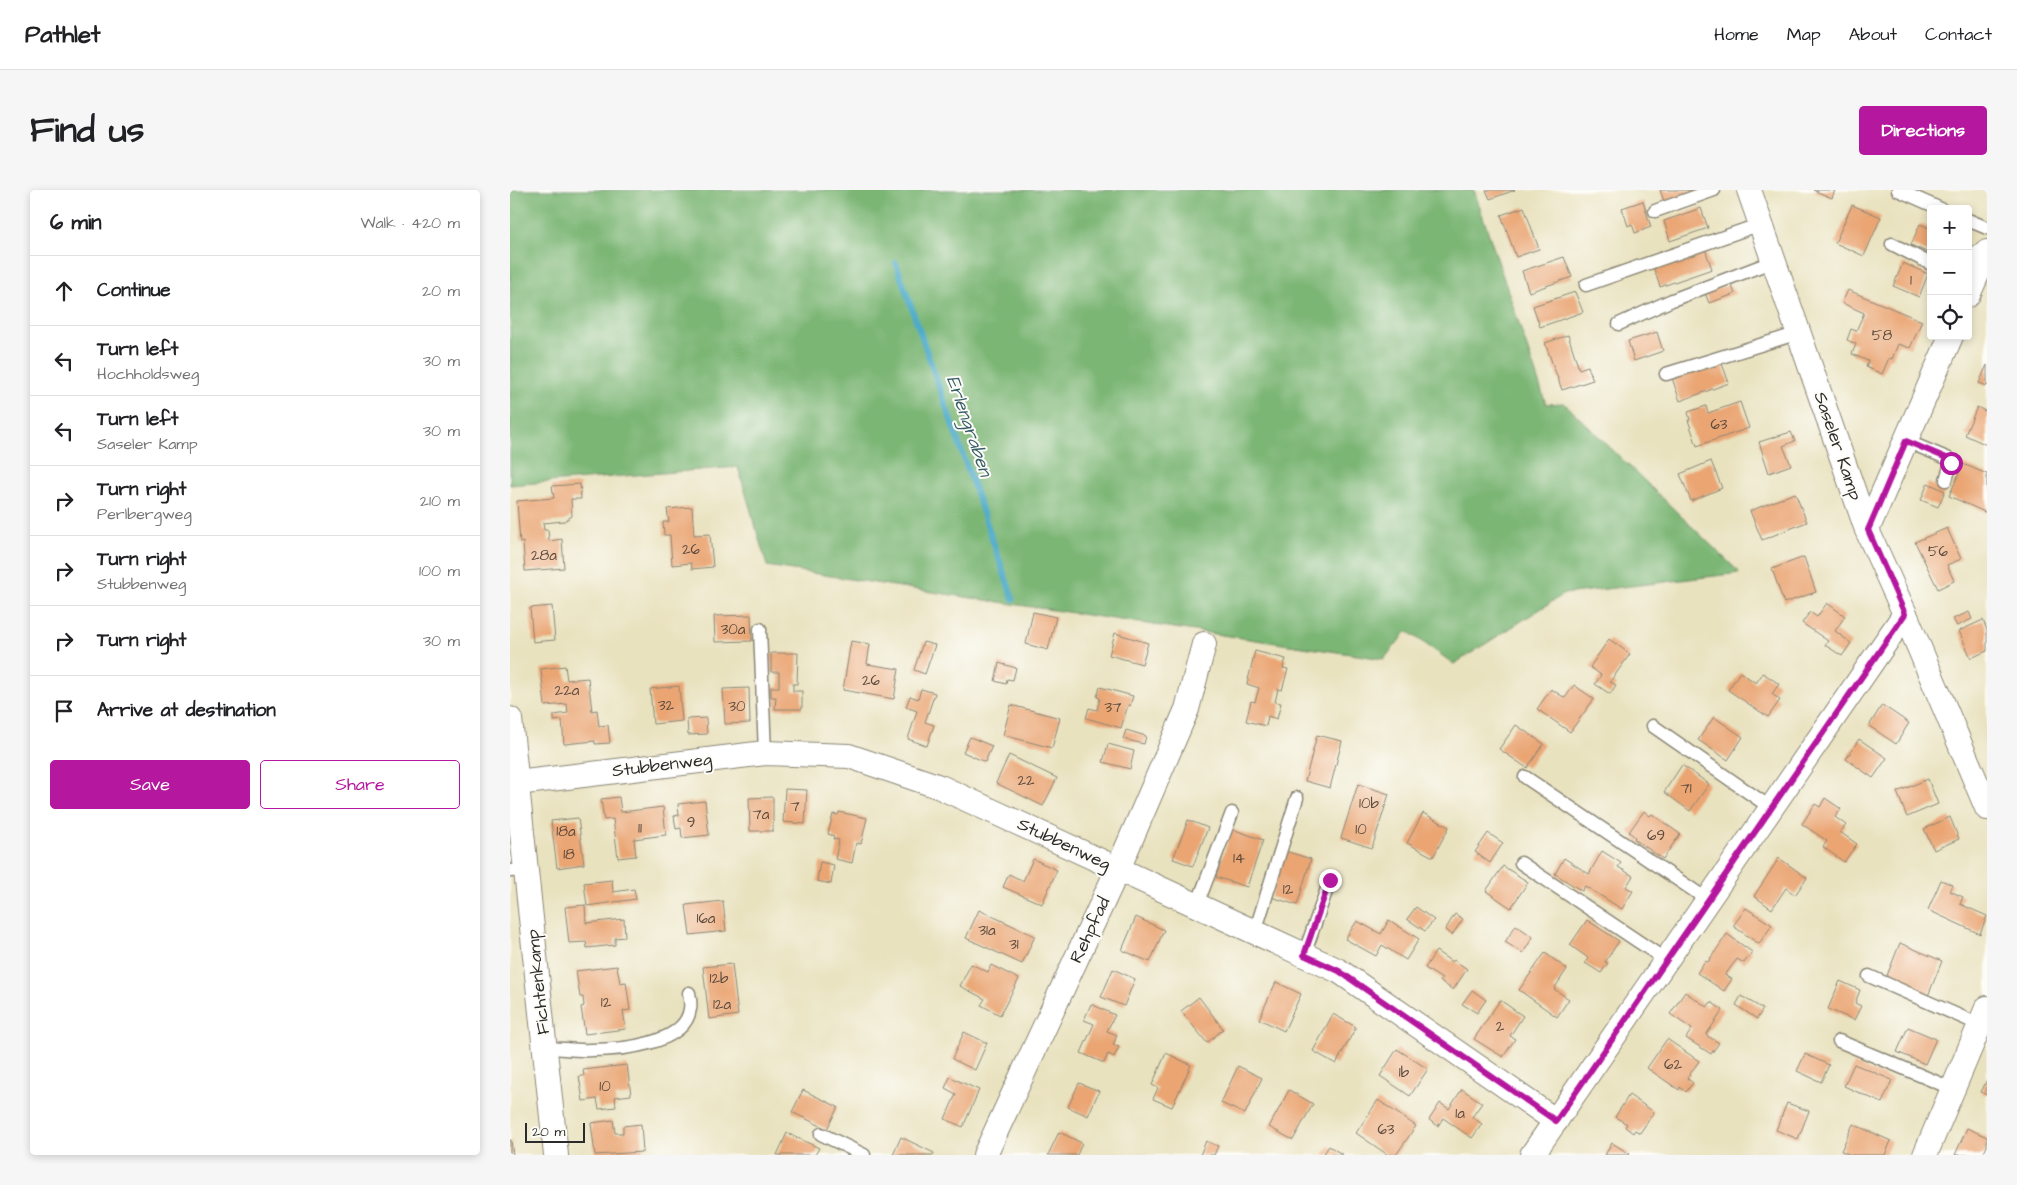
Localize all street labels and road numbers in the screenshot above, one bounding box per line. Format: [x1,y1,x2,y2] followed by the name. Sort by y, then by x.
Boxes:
[1808,388,1868,504] street label: Saseler Kamp
[611,746,714,785] street label: Stubbenweg
[1013,811,1115,877] street label: Stubbenweg
[1064,893,1116,967] street label: Rehpfad
[520,928,556,1036] street label: Fichtenkamp

